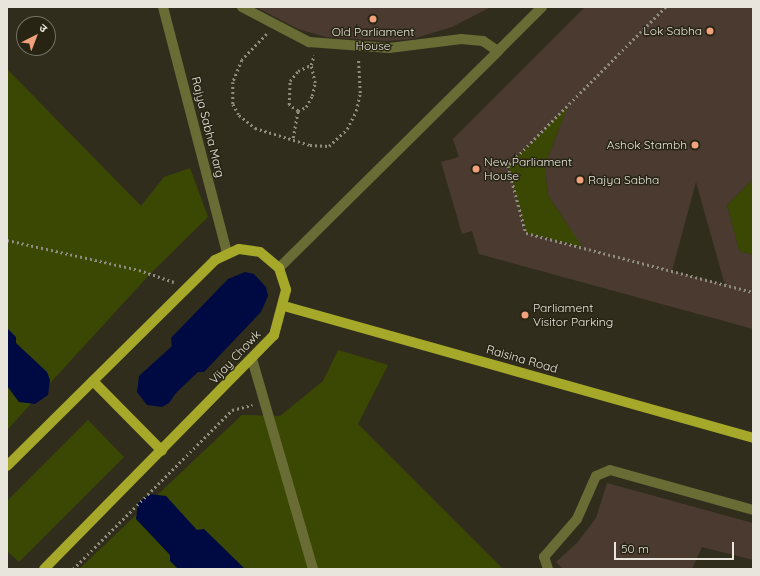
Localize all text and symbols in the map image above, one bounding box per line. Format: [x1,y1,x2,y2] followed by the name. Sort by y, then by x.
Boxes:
[368,14,378,24] marker: Old Parliament House
[16,16,56,56] north arrow
[36,20,50,35] text: उ
[643,24,702,38] place label: Lok Sabha
[332,25,414,53] place label: Old Parliament House
[705,26,715,36] marker: Lok Sabha
[188,75,228,179] street label: Rajya Sabha Marg
[607,138,687,152] place label: Ashok Stambh
[690,140,700,150] marker: Ashok Stambh
[484,155,572,183] place label: New Parliament House
[471,164,481,174] marker: New Parliament House
[588,173,659,187] place label: Rajya Sabha
[575,175,585,185] marker: Rajya Sabha
[533,301,613,329] place label: Parliament Visitor Parking
[520,310,530,320] marker: Parliament Visitor Parking
[206,327,264,387] street label: Vijay Chowk
[485,342,559,376] street label: Raisina Road
[616,534,736,560] scale bar
[621,541,649,556] text: 50 m

